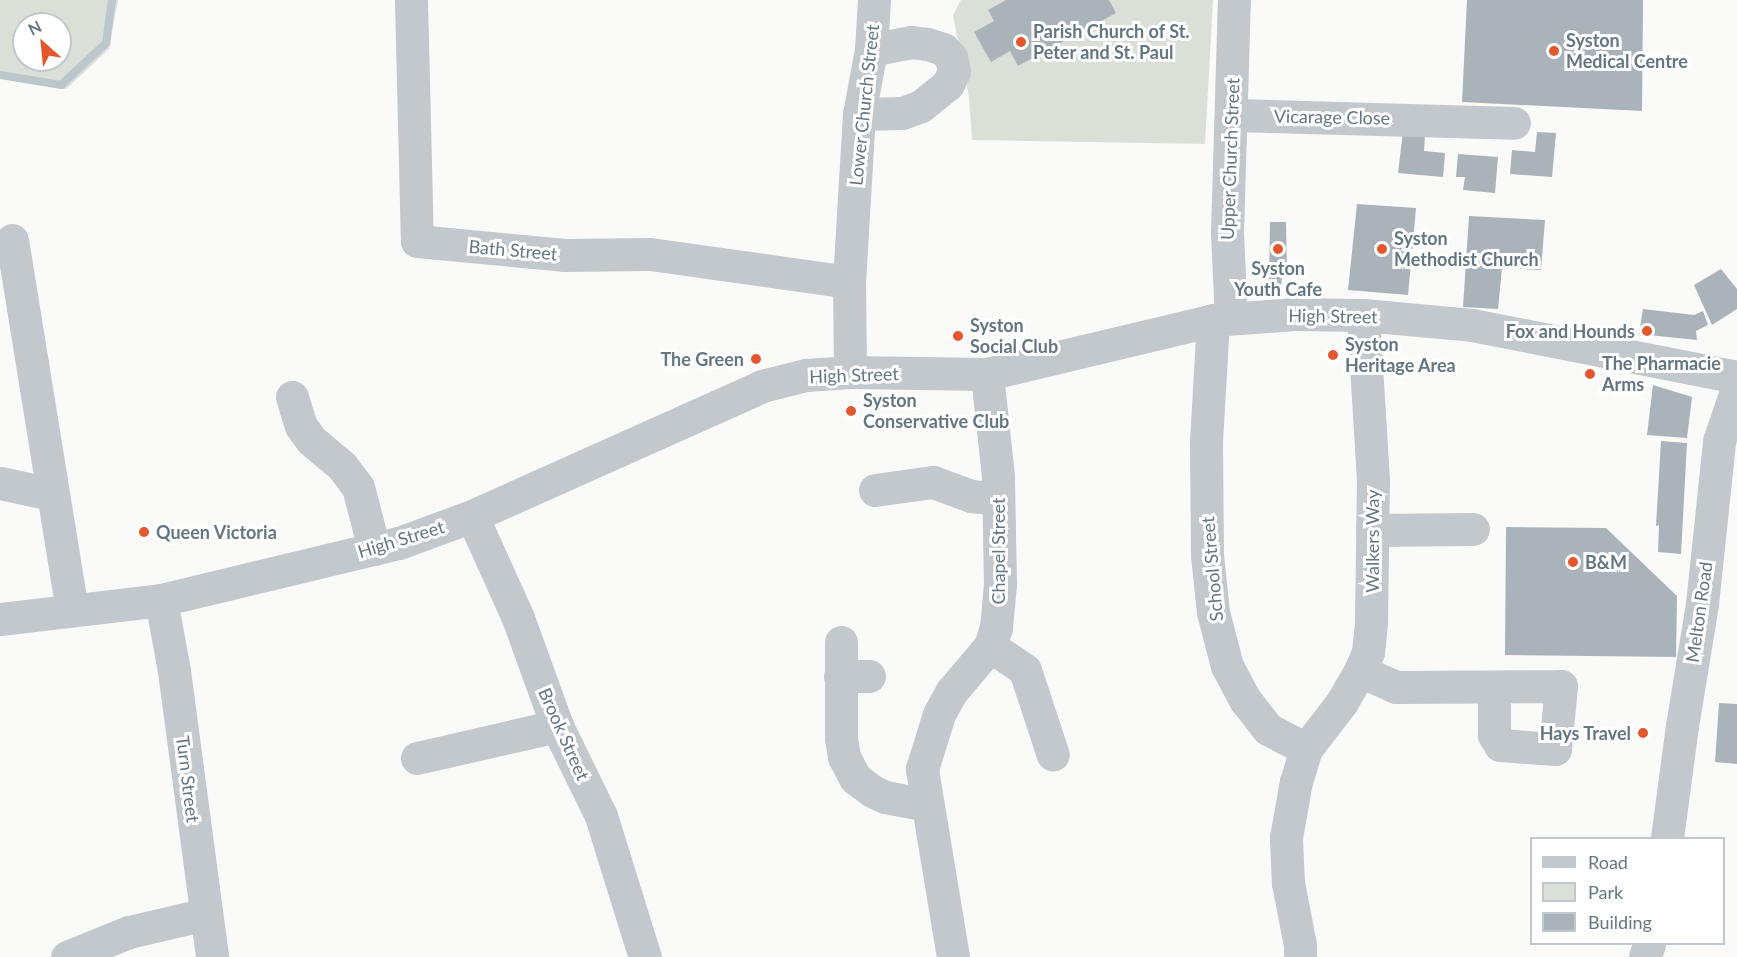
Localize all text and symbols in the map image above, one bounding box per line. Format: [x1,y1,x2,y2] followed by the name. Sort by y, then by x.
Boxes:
[12,12,72,72] north arrow
[25,16,44,39] text: N
[1033,21,1190,63] place label: Parish Church of St. Peter and St. Paul
[845,23,883,187] street label: Lower Church Street
[1566,30,1688,72] place label: Syston Medical Centre
[1014,35,1028,49] marker: Parish Church of St. Peter and St. Paul
[1547,44,1561,58] marker: Syston Medical Centre
[1216,77,1244,241] street label: Upper Church Street
[1274,105,1390,129] street label: Vicarage Close
[1394,228,1539,270] place label: Syston Methodist Church
[468,235,558,265] street label: Bath Street
[1271,242,1285,256] marker: Syston Youth Cafe
[1375,242,1389,256] marker: Syston Methodist Church
[1234,258,1322,300] place label: Syston Youth Cafe
[1288,304,1378,328] street label: High Street
[970,315,1058,358] place label: Syston Social Club
[1506,320,1635,342] place label: Fox and Hounds
[1640,324,1654,338] marker: Fox and Hounds
[951,329,965,343] marker: Syston Social Club
[1345,334,1456,376] place label: Syston Heritage Area
[660,348,744,370] place label: The Green
[1326,348,1340,362] marker: Syston Heritage Area
[749,352,763,366] marker: The Green
[1602,353,1721,395] place label: The Pharmacie Arms
[809,363,899,387] street label: High Street
[1583,367,1597,381] marker: The Pharmacie Arms
[863,390,1009,432] place label: Syston Conservative Club
[844,404,858,418] marker: Syston Conservative Club
[1361,489,1383,593] street label: Walkers Way
[987,498,1009,604] street label: Chapel Street
[355,516,447,562] street label: High Street
[1197,516,1227,622] street label: School Street
[156,521,277,543] place label: Queen Victoria
[137,525,151,539] marker: Queen Victoria
[1585,551,1627,573] place label: B&M
[1566,555,1580,569] marker: B&M
[1681,560,1717,664] street label: Melton Road
[534,684,594,784] street label: Brook Street
[1539,722,1631,744] place label: Hays Travel
[1636,726,1650,740] marker: Hays Travel
[172,734,204,824] street label: Turn Street
[1530,837,1725,945] legend
[1588,851,1628,873] text: Road
[1588,881,1623,903] text: Park
[1588,911,1652,933] text: Building

